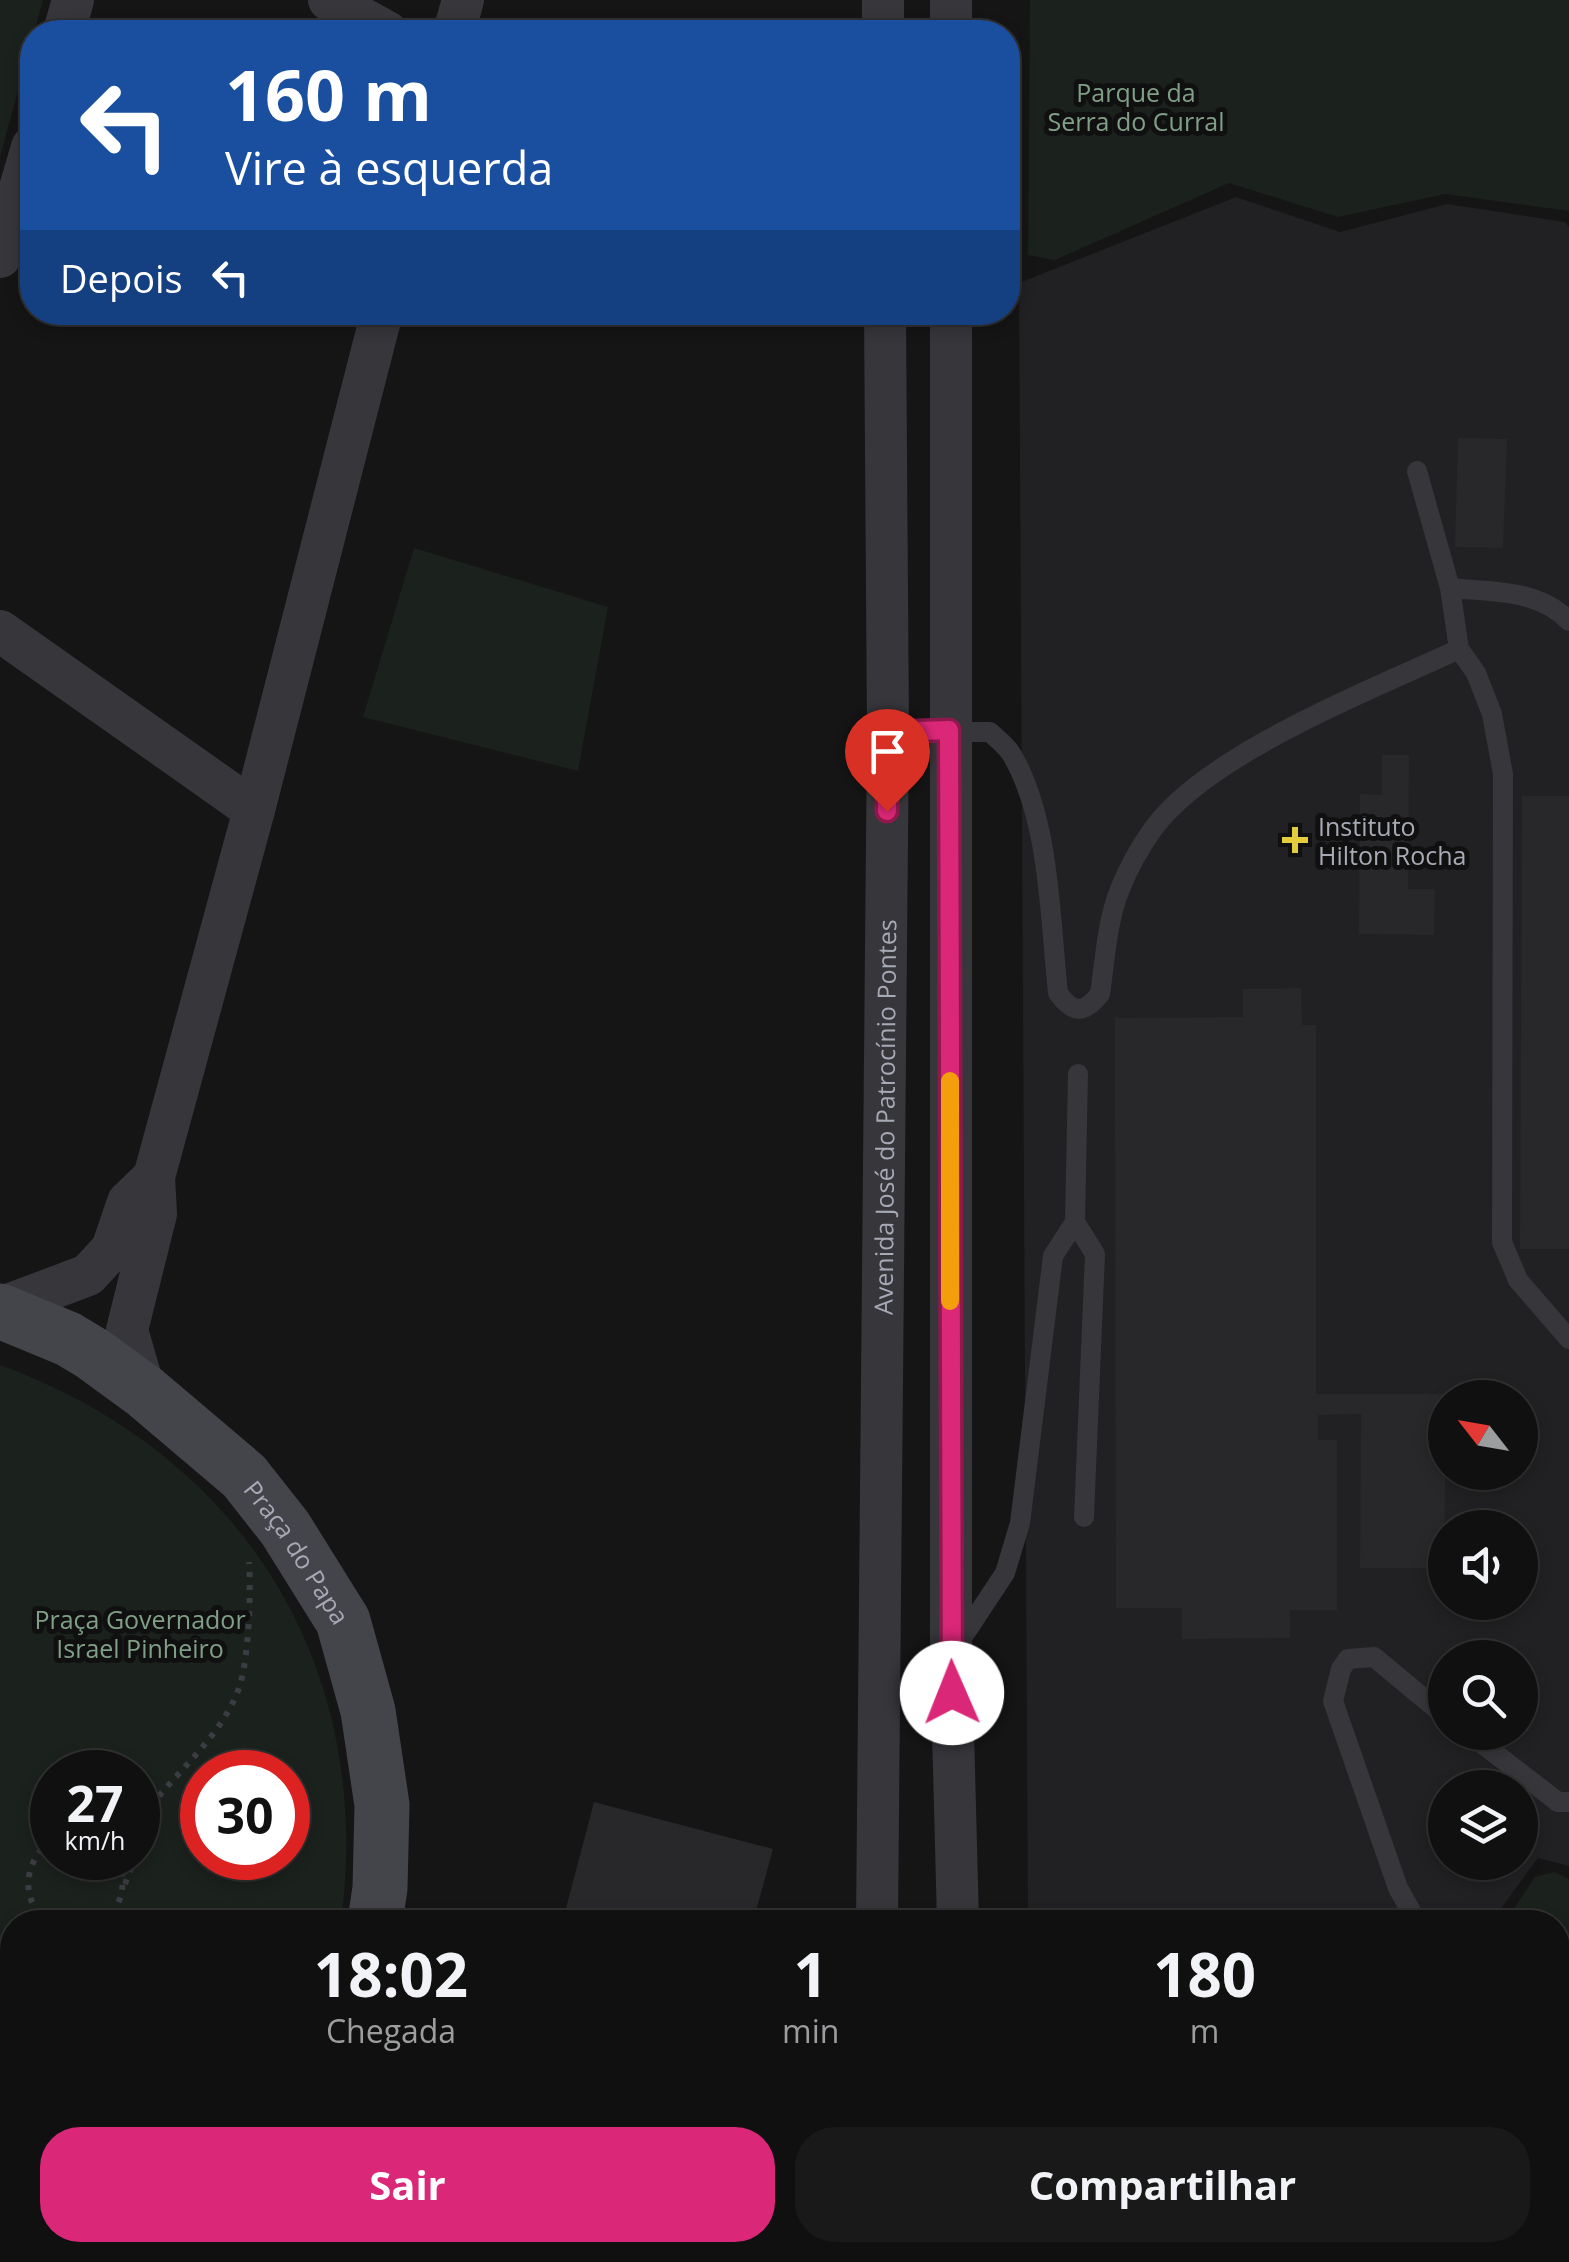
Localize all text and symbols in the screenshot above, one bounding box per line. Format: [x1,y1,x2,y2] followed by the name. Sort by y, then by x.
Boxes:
[225,46,432,142] text: 160 m
[60,60,190,190] icon: left
[1047,75,1225,138] park label: Parque da Serra do Curral
[225,137,553,198] text: Vire à esquerda
[203,250,258,305] icon: left
[60,252,183,304] text: Depois
[845,709,930,812] pin
[860,724,915,779] icon: arrive
[1318,809,1467,872] place label: Instituto Hilton Rocha
[1282,827,1308,853] marker: Instituto Hilton Rocha
[866,919,903,1315] street label: Avenida José do Patrocínio Pontes
[1428,1380,1538,1490] north arrow
[1428,1380,1538,1880] map controls
[237,1473,358,1630] street label: Praça do Papa
[1428,1510,1538,1620] button: sound
[34,1602,246,1665] park label: Praça Governador Israel Pinheiro
[1428,1640,1538,1750] button: search
[900,1641,1004,1745] position arrow
[180,1750,310,1880] speed limit sign: 30
[66,1769,124,1837] text: 27
[1428,1770,1538,1880] button: layers
[65,1823,125,1857] text: km/h
[314,1933,468,2015] text: 18:02
[794,1933,828,2015] text: 1
[1153,1933,1256,2015] text: 180
[326,2009,456,2052] text: Chegada
[782,2009,839,2052] text: min
[1190,2009,1219,2052] text: m
[40,2127,775,2242] button: Sair
[795,2127,1530,2242] button: Compartilhar

